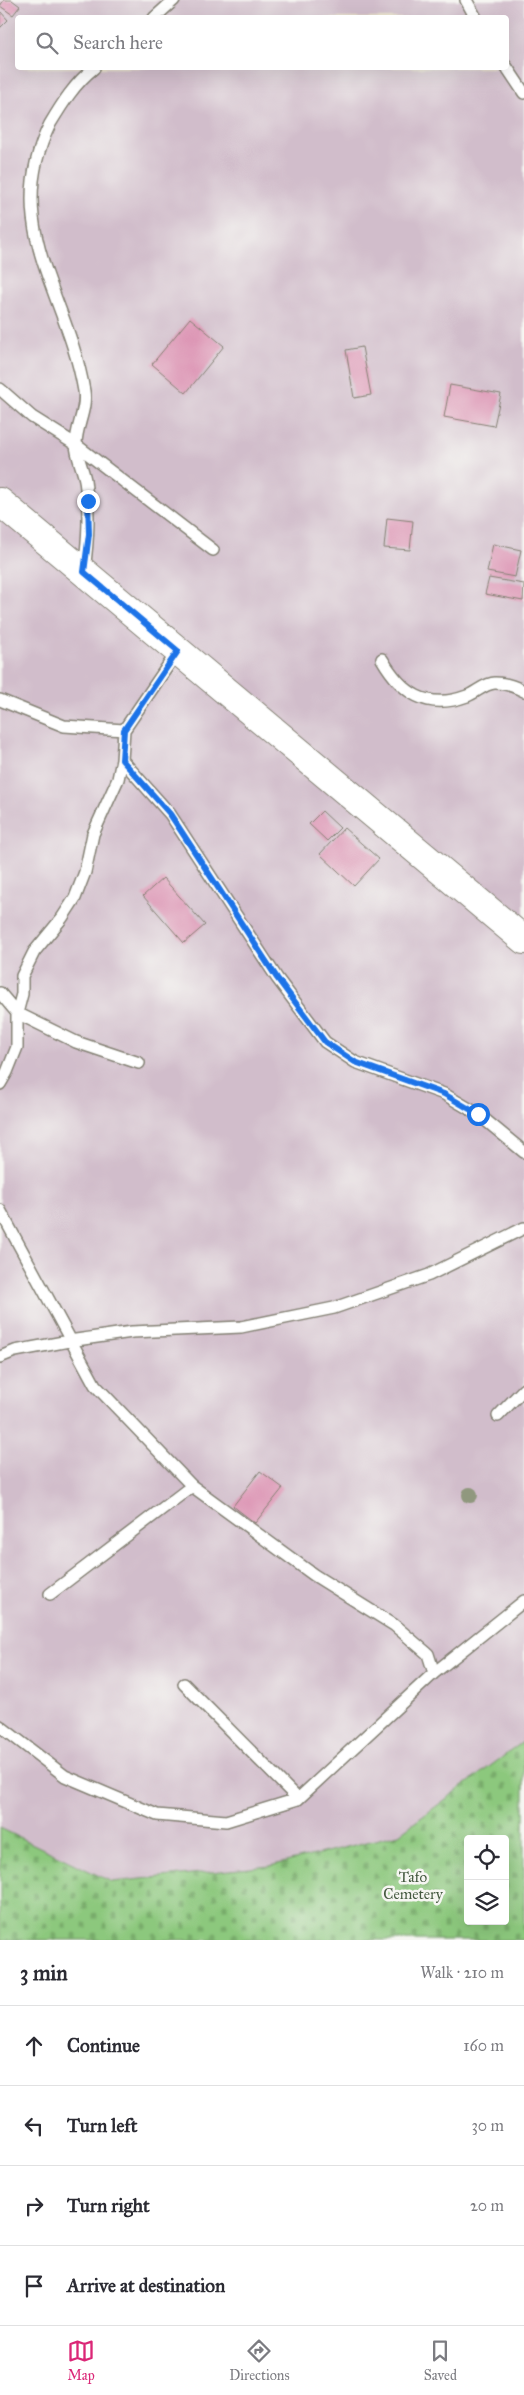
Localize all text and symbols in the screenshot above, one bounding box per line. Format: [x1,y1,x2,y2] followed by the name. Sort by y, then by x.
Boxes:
[15,15,509,70] search box
[33,29,61,57] icon: search
[73,31,163,54] text: Search here
[77,490,100,513] route end
[467,1103,490,1126] route start
[464,1835,509,1925] map controls
[464,1835,509,1880] button: locate
[383,1868,444,1903] park label: Tafo Cemetery
[464,1880,509,1925] button: layers
[20,1960,68,1986] text: 3 min
[420,1963,504,1982] text: Walk · 210 m
[20,2032,48,2060] icon: ahead
[67,2034,140,2057] text: Continue
[463,2036,504,2055] text: 160 m
[20,2112,48,2140] icon: left
[67,2114,137,2137] text: Turn left
[471,2116,504,2135] text: 30 m
[20,2192,48,2220] icon: right
[67,2194,150,2217] text: Turn right
[470,2196,504,2215] text: 20 m
[20,2272,48,2300] icon: arrive
[67,2274,225,2297] text: Arrive at destination
[67,2337,95,2384] tab: Map
[229,2337,290,2384] tab: Directions
[424,2337,457,2384] tab: Saved

